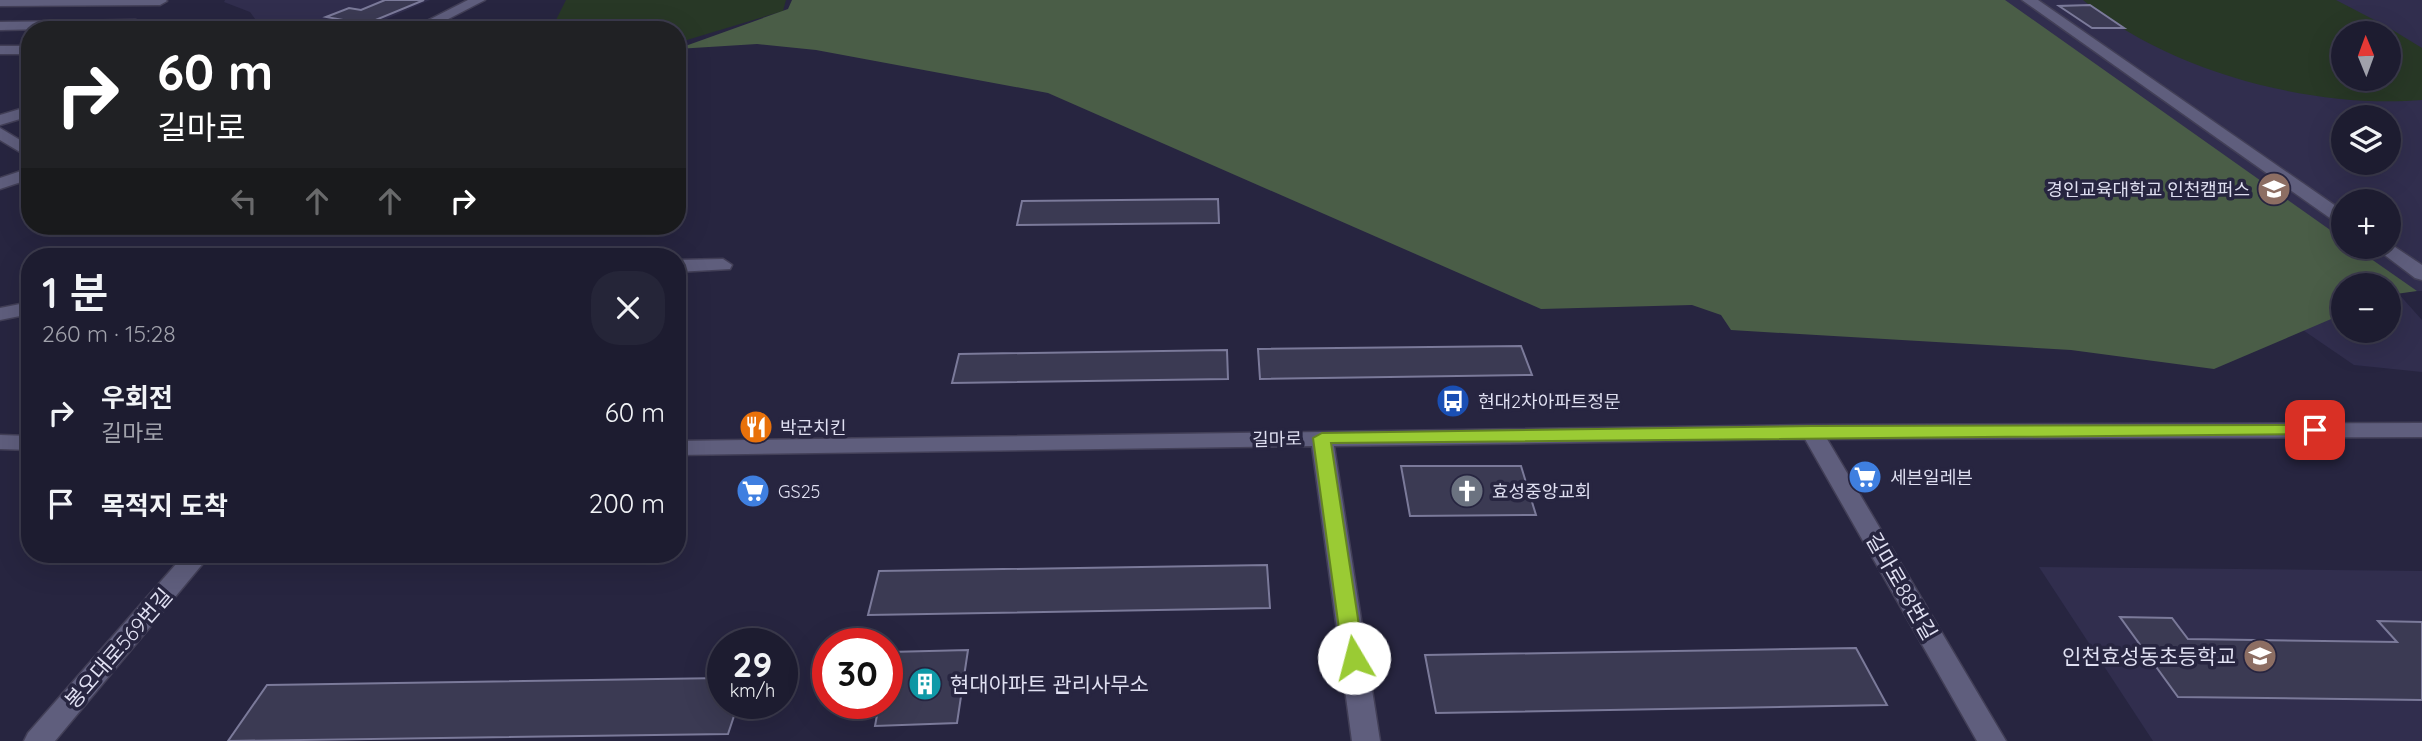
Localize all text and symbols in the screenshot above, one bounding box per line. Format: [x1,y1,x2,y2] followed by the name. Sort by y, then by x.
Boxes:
[2331,21,2401,91] north arrow
[2331,21,2401,343] map controls
[157,41,273,102] text: 60 m
[42,49,133,140] icon: right
[2331,105,2401,175] button: layers
[157,107,245,147] text: 길마로
[2255,170,2293,208] school or university icon: 경인교육대학교 인천캠퍼스
[2046,178,2250,201] place label: 경인교육대학교 인천캠퍼스
[225,182,263,220] icon: left
[298,182,336,220] icon: ahead
[371,182,409,220] icon: ahead
[444,182,482,220] icon: right
[2331,189,2401,259] button: +
[42,266,108,319] text: 1 분
[591,271,665,345] button: close
[2331,273,2401,343] button: −
[42,319,176,348] text: 260 m · 15:28
[101,381,173,414] text: 우회전
[1434,382,1472,420] bus stop icon: 현대2차아파트정문
[1478,390,1620,413] place label: 현대2차아파트정문
[42,394,80,432] icon: right
[605,396,665,429] text: 60 m
[2285,400,2345,460] pin
[737,408,775,446] restaurant icon: 박군치킨
[2296,411,2334,449] icon: arrive
[780,416,846,439] place label: 박군치킨
[101,418,164,447] text: 길마로
[1252,427,1302,451] street label: 길마로
[1846,458,1884,496] supermarket icon: 세븐일레븐
[1890,466,1973,489] place label: 세븐일레븐
[734,472,772,510] supermarket icon: GS25
[1448,472,1486,510] church icon: 효성중앙교회
[778,480,820,503] place label: GS25
[1492,480,1591,503] place label: 효성중앙교회
[42,485,80,523] icon: arrive
[589,487,665,520] text: 200 m
[101,489,228,522] text: 목적지 도착
[1861,528,1943,644] street label: 길마로88번길
[59,583,177,713] street label: 봉오대로569번길
[1317,621,1391,695] position arrow
[812,628,903,719] speed limit sign: 30
[2241,637,2279,675] school or university icon: 인천효성동초등학교
[733,642,772,686] text: 29
[2062,643,2236,669] place label: 인천효성동초등학교
[906,665,944,703] building icon: 현대아파트 관리사무소
[950,671,1149,697] place label: 현대아파트 관리사무소
[730,679,775,702] text: km/h

